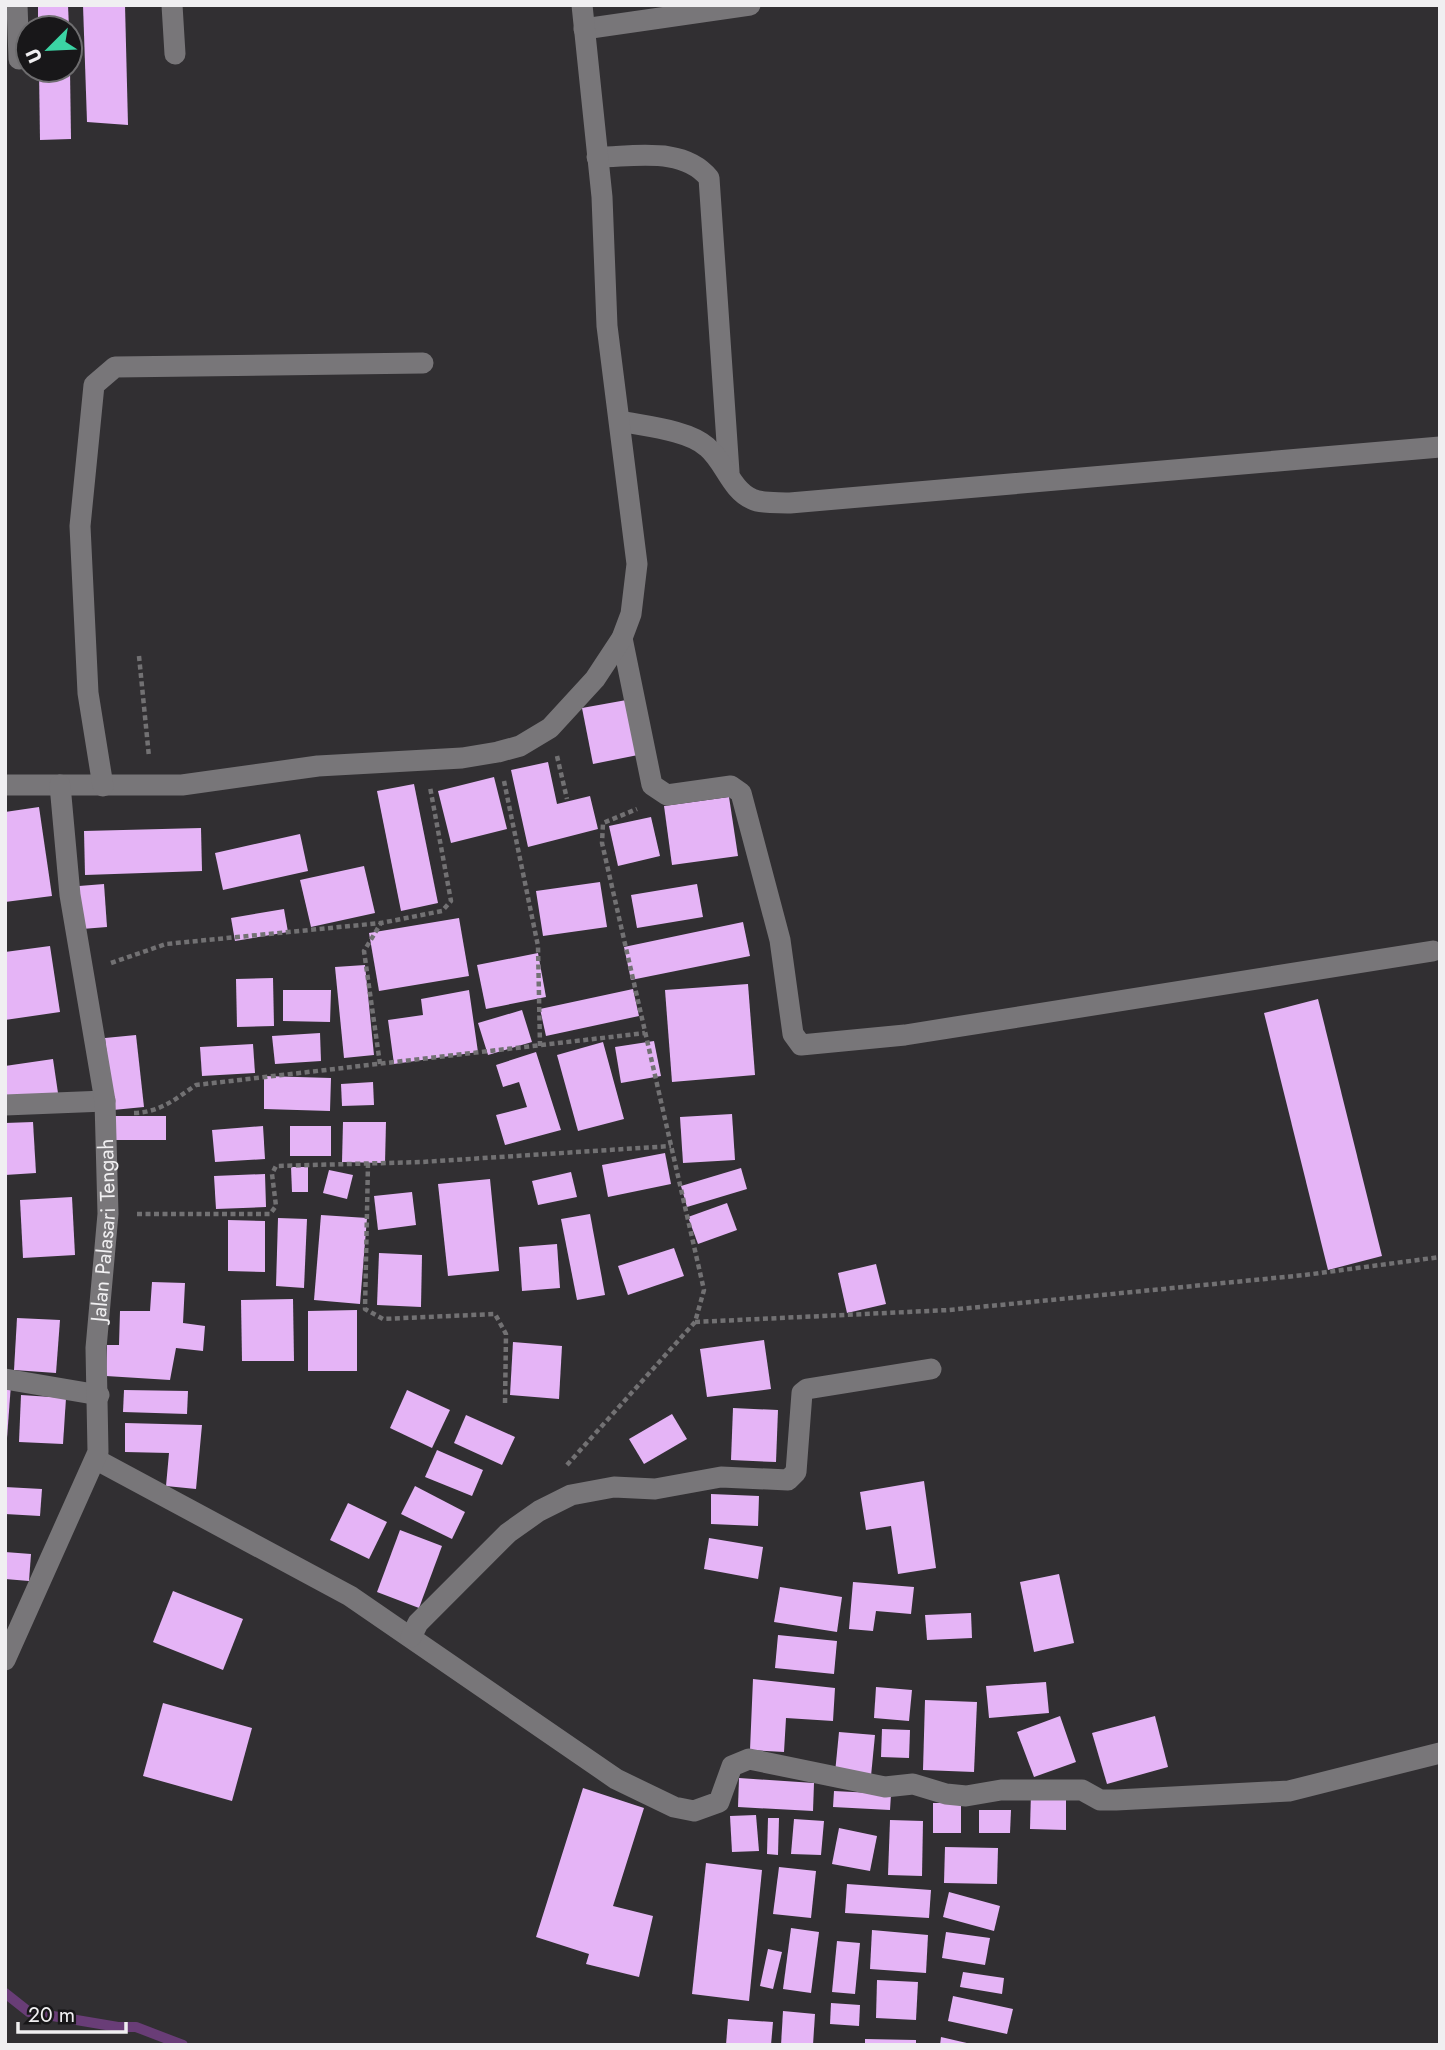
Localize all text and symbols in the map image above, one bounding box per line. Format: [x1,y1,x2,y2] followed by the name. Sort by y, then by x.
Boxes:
[14,14,84,84] north arrow
[19,44,49,67] text: U
[83,1138,123,1326] street label: Jalan Palasari Tengah
[18,1990,126,2034] scale bar
[28,2000,75,2030] text: 20 m

